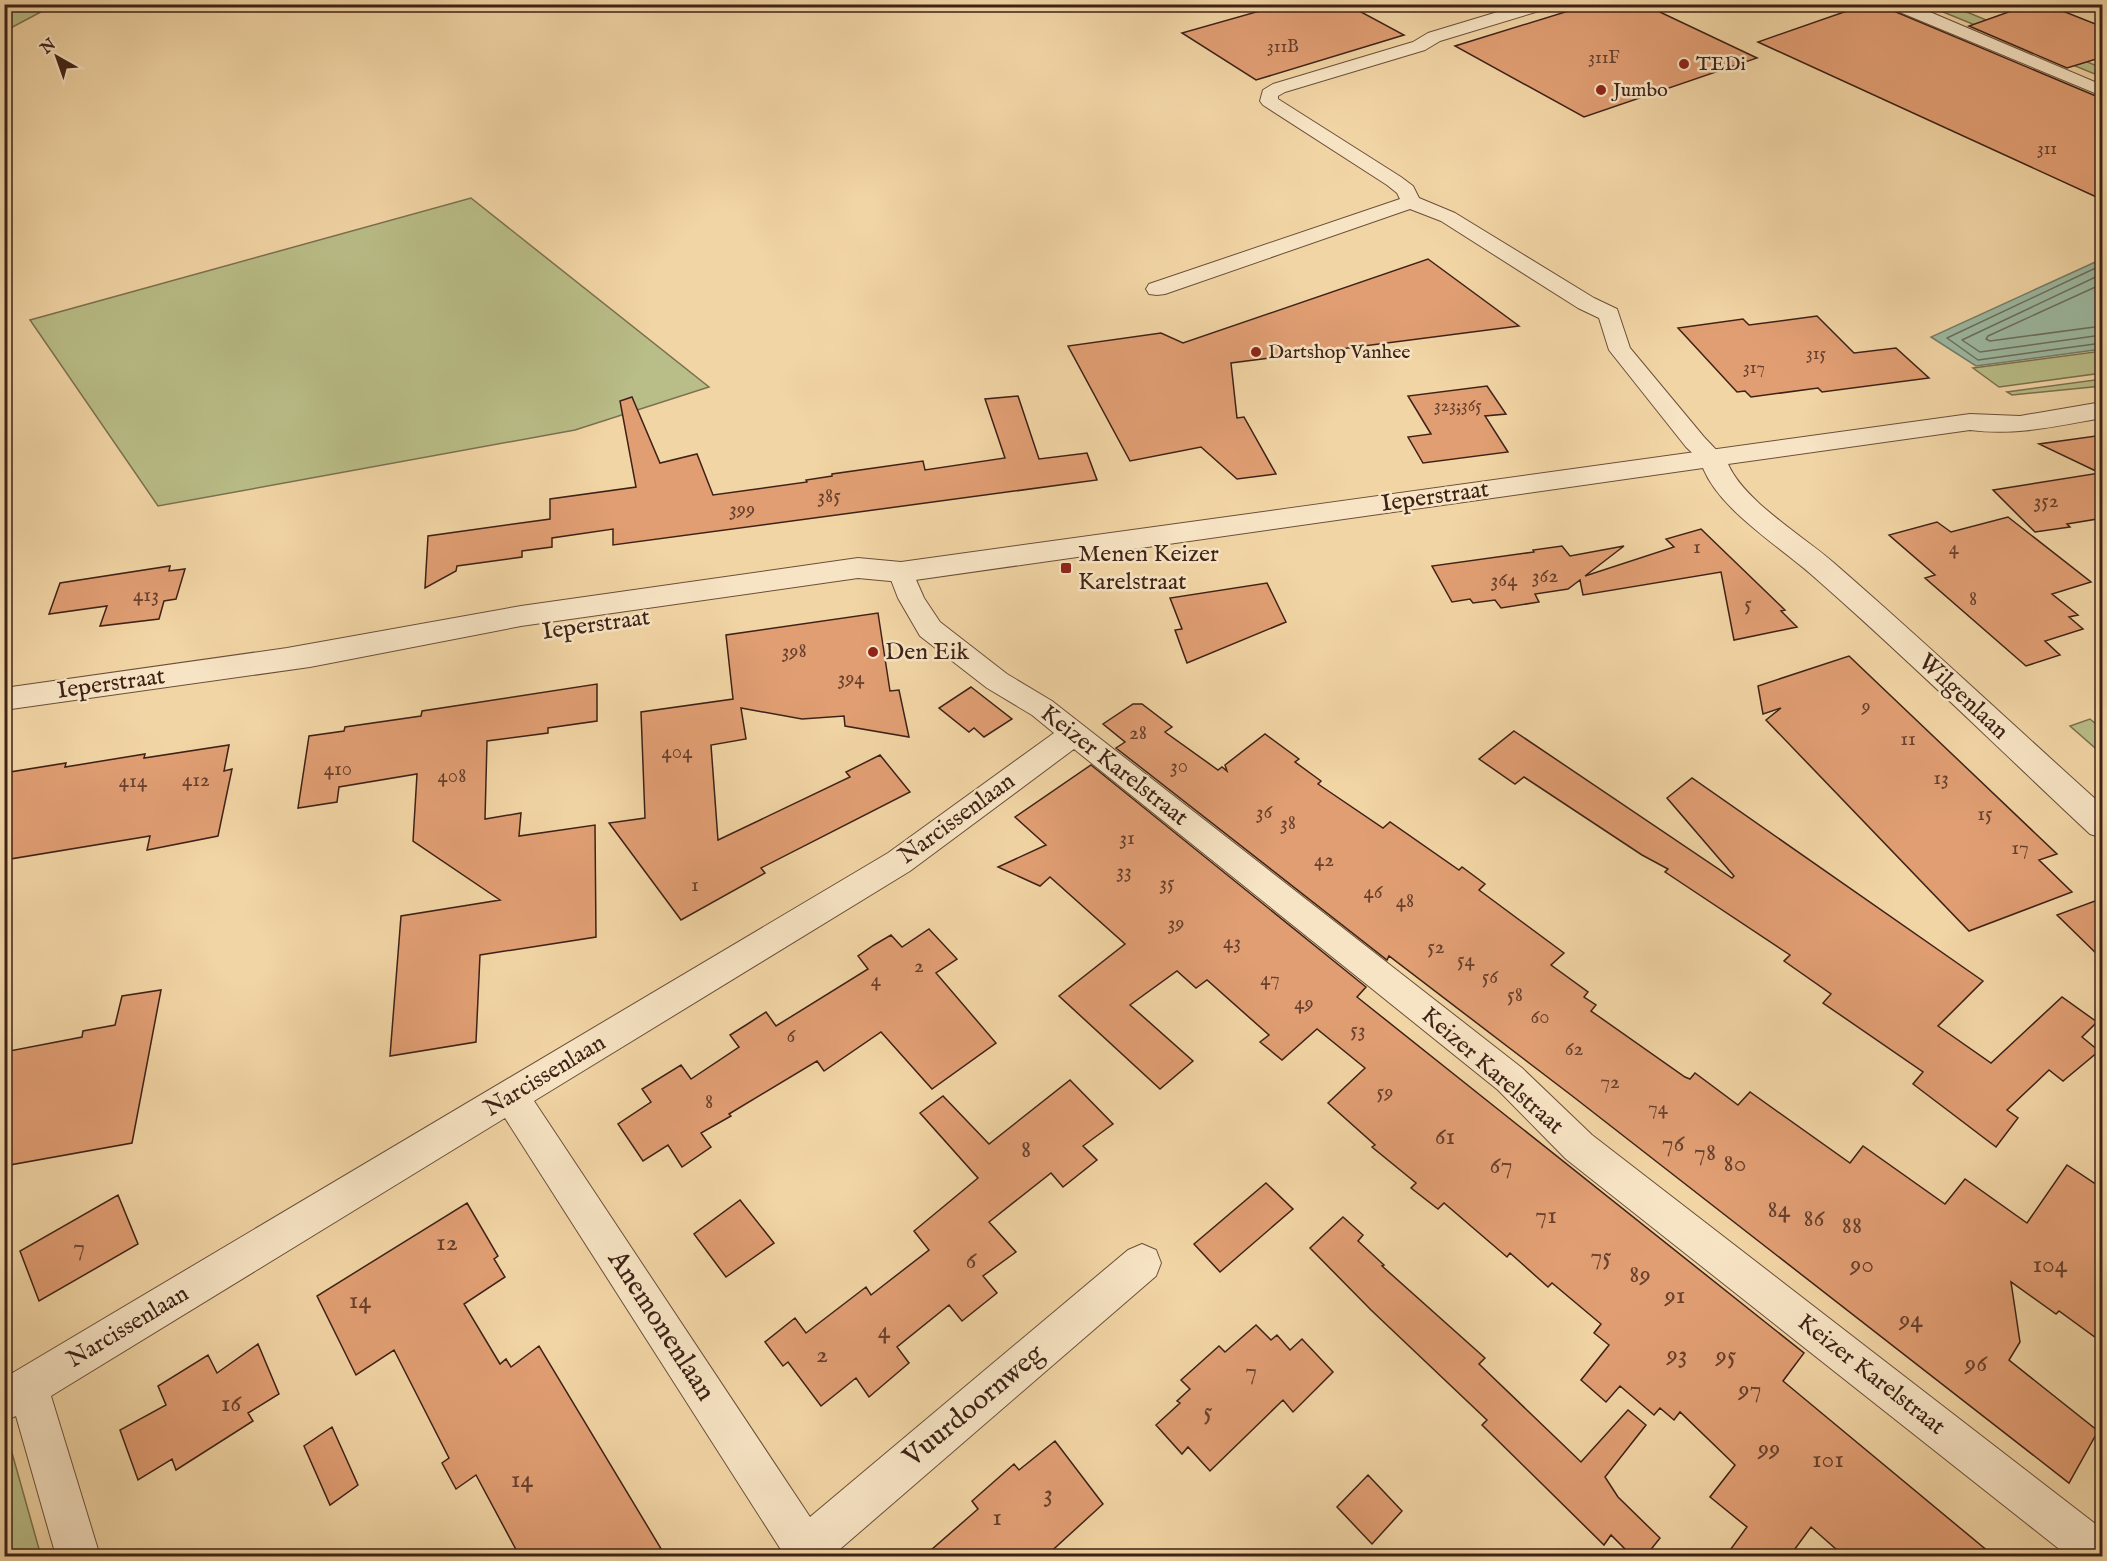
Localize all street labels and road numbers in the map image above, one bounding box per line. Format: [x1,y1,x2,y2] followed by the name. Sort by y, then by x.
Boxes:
[1379,474,1491,520] street label: Ieperstraat
[540,602,652,648] street label: Ieperstraat
[1911,647,2015,747] street label: Wilgenlaan
[55,661,167,707] street label: Ieperstraat
[1034,699,1194,833] street label: Keizer Karelstraat
[893,766,1022,872] street label: Narcissenlaan
[1414,1000,1570,1142] street label: Keizer Karelstraat
[478,1027,612,1125] street label: Narcissenlaan
[599,1243,723,1408] street label: Anemonenlaan
[61,1278,195,1376] street label: Narcissenlaan
[1791,1308,1951,1442] street label: Keizer Karelstraat
[896,1336,1052,1476] street label: Vuurdoornweg

